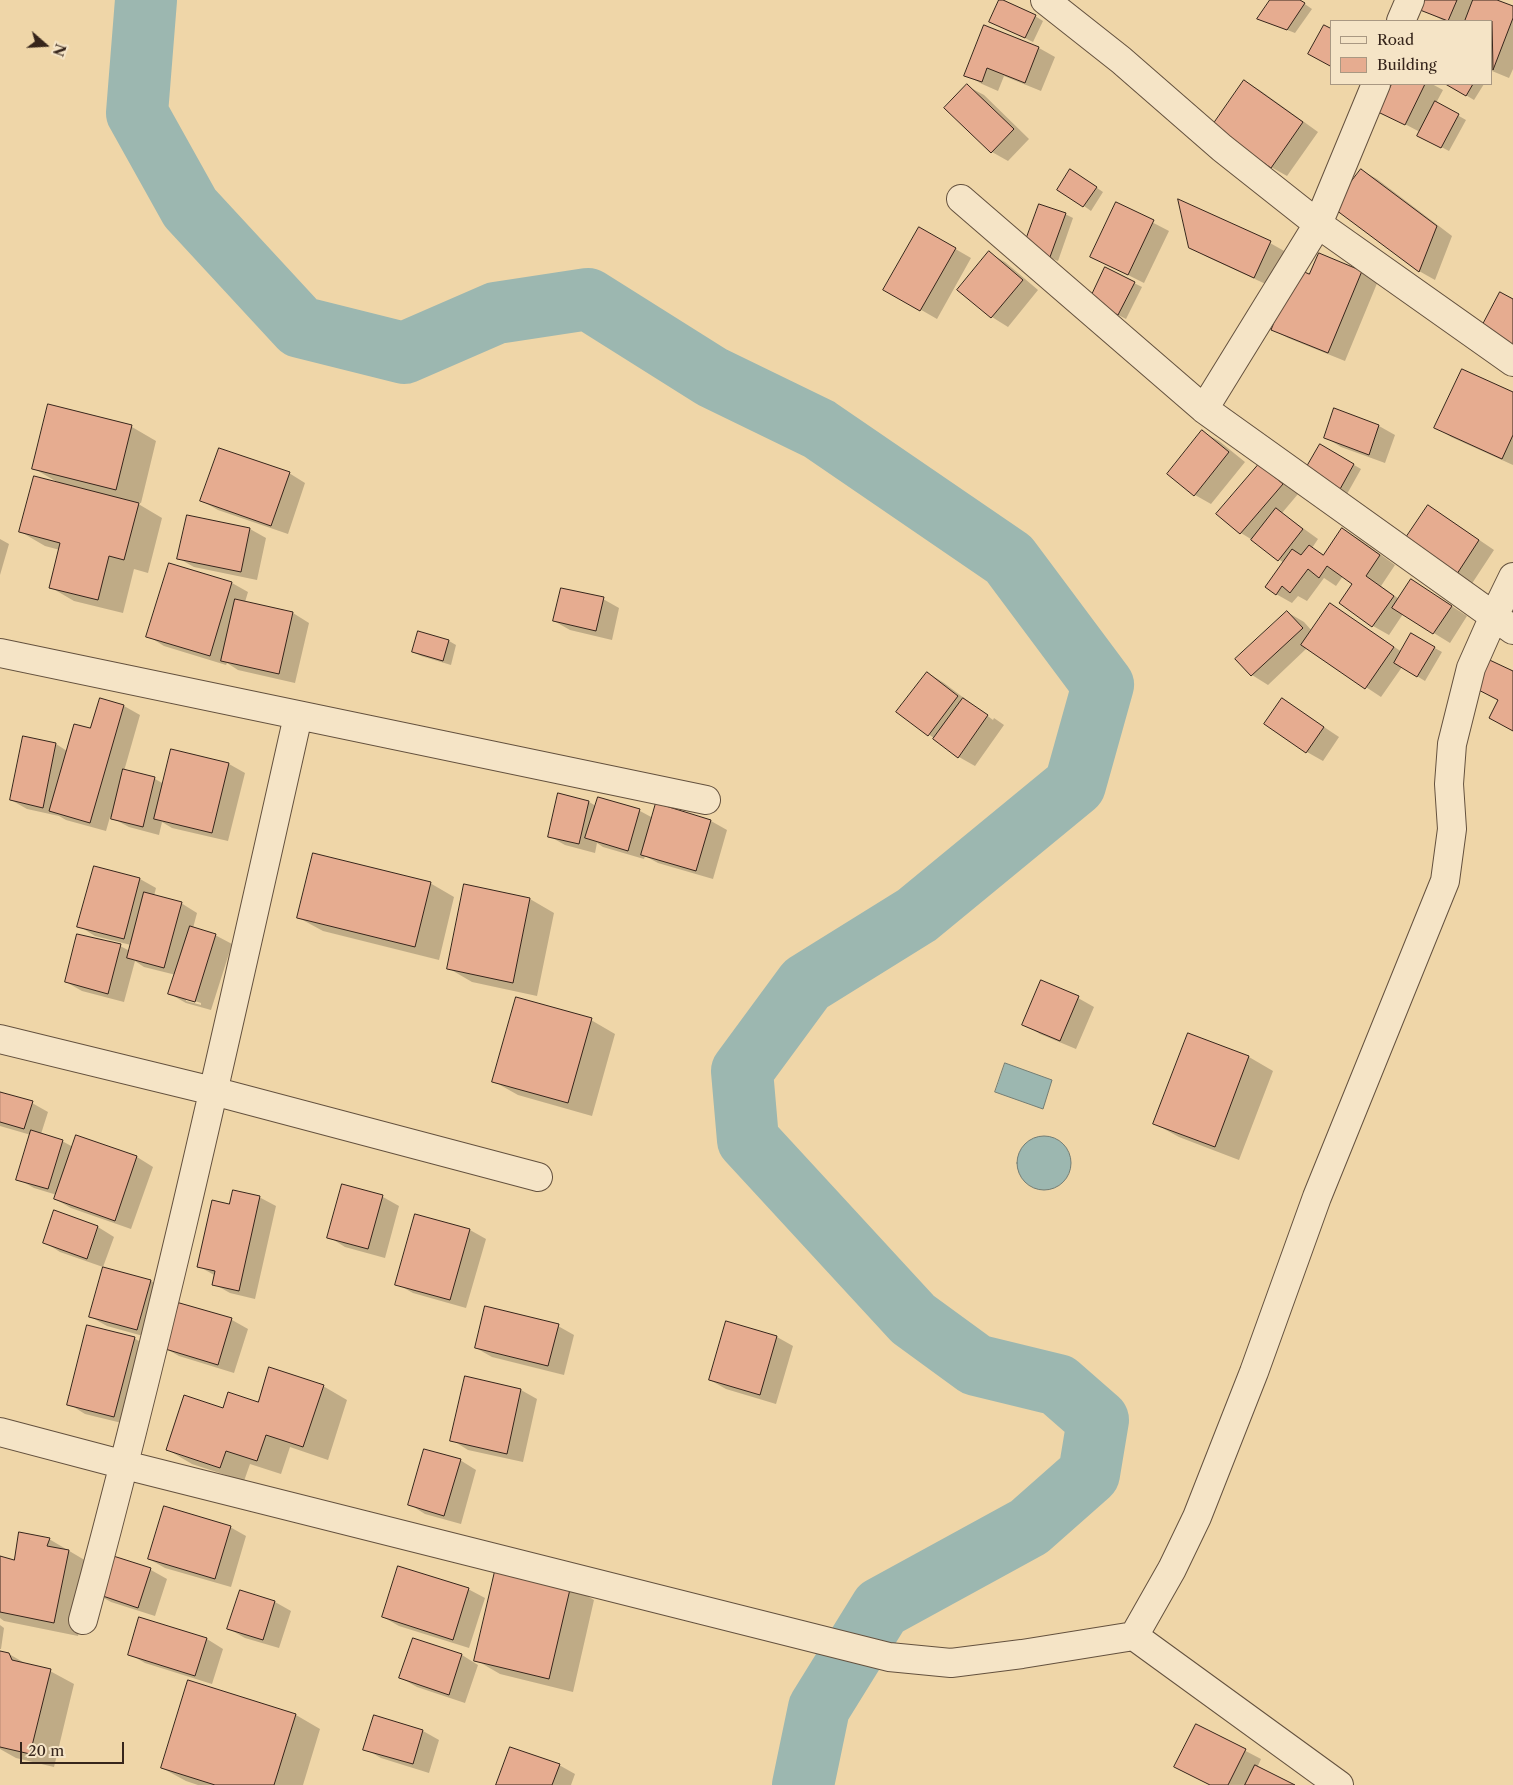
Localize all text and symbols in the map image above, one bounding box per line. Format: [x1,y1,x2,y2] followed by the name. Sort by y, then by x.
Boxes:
[20,20,70,70] north arrow
[1330,20,1493,85] legend
[1377,30,1414,49] text: Road
[49,41,70,59] text: N
[1377,55,1437,74] text: Building
[22,1732,126,1764] scale bar
[28,1741,64,1760] text: 20 m

